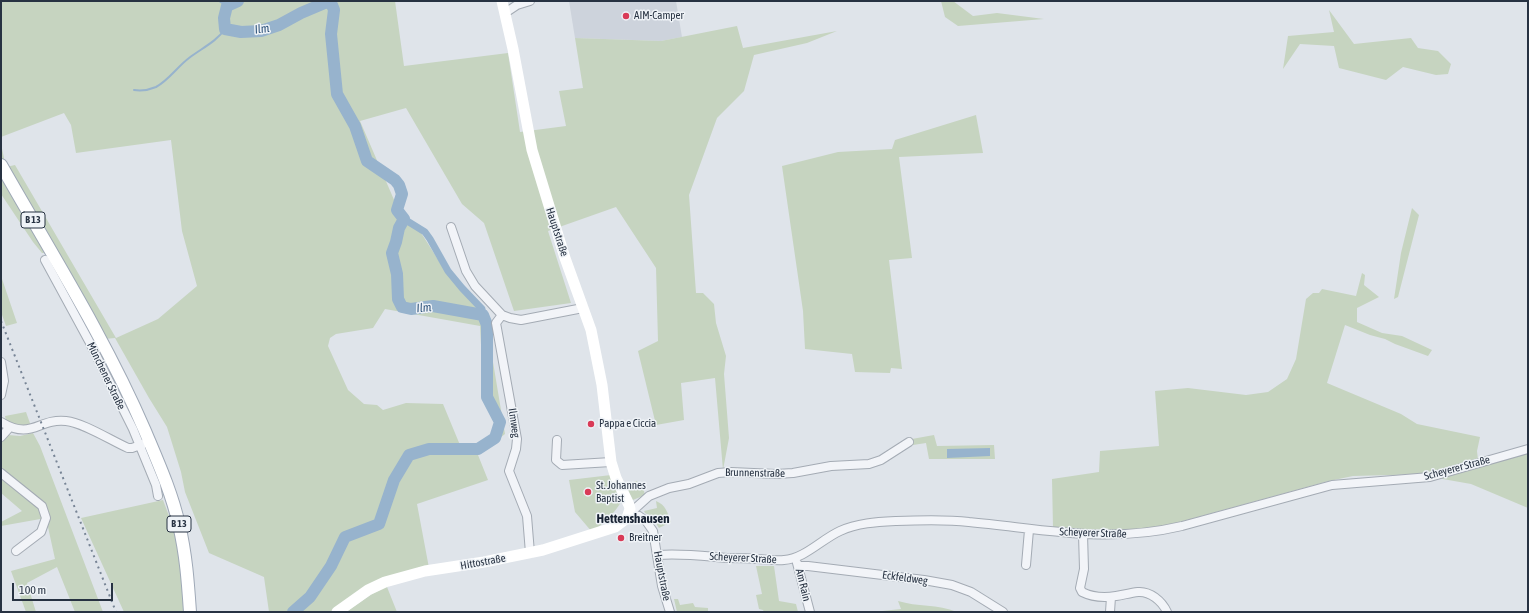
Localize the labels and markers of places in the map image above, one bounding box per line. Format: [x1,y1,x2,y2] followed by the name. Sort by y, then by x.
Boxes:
[634,9,684,23] place label: AIM-Camper
[621,11,631,21] marker: AIM-Camper
[599,417,656,431] place label: Pappa e Ciccia
[586,419,596,429] marker: Pappa e Ciccia
[596,479,646,505] place label: St. Johannes Baptist
[583,487,593,497] marker: St. Johannes Baptist
[629,531,662,545] place label: Breitner
[616,533,626,543] marker: Breitner

